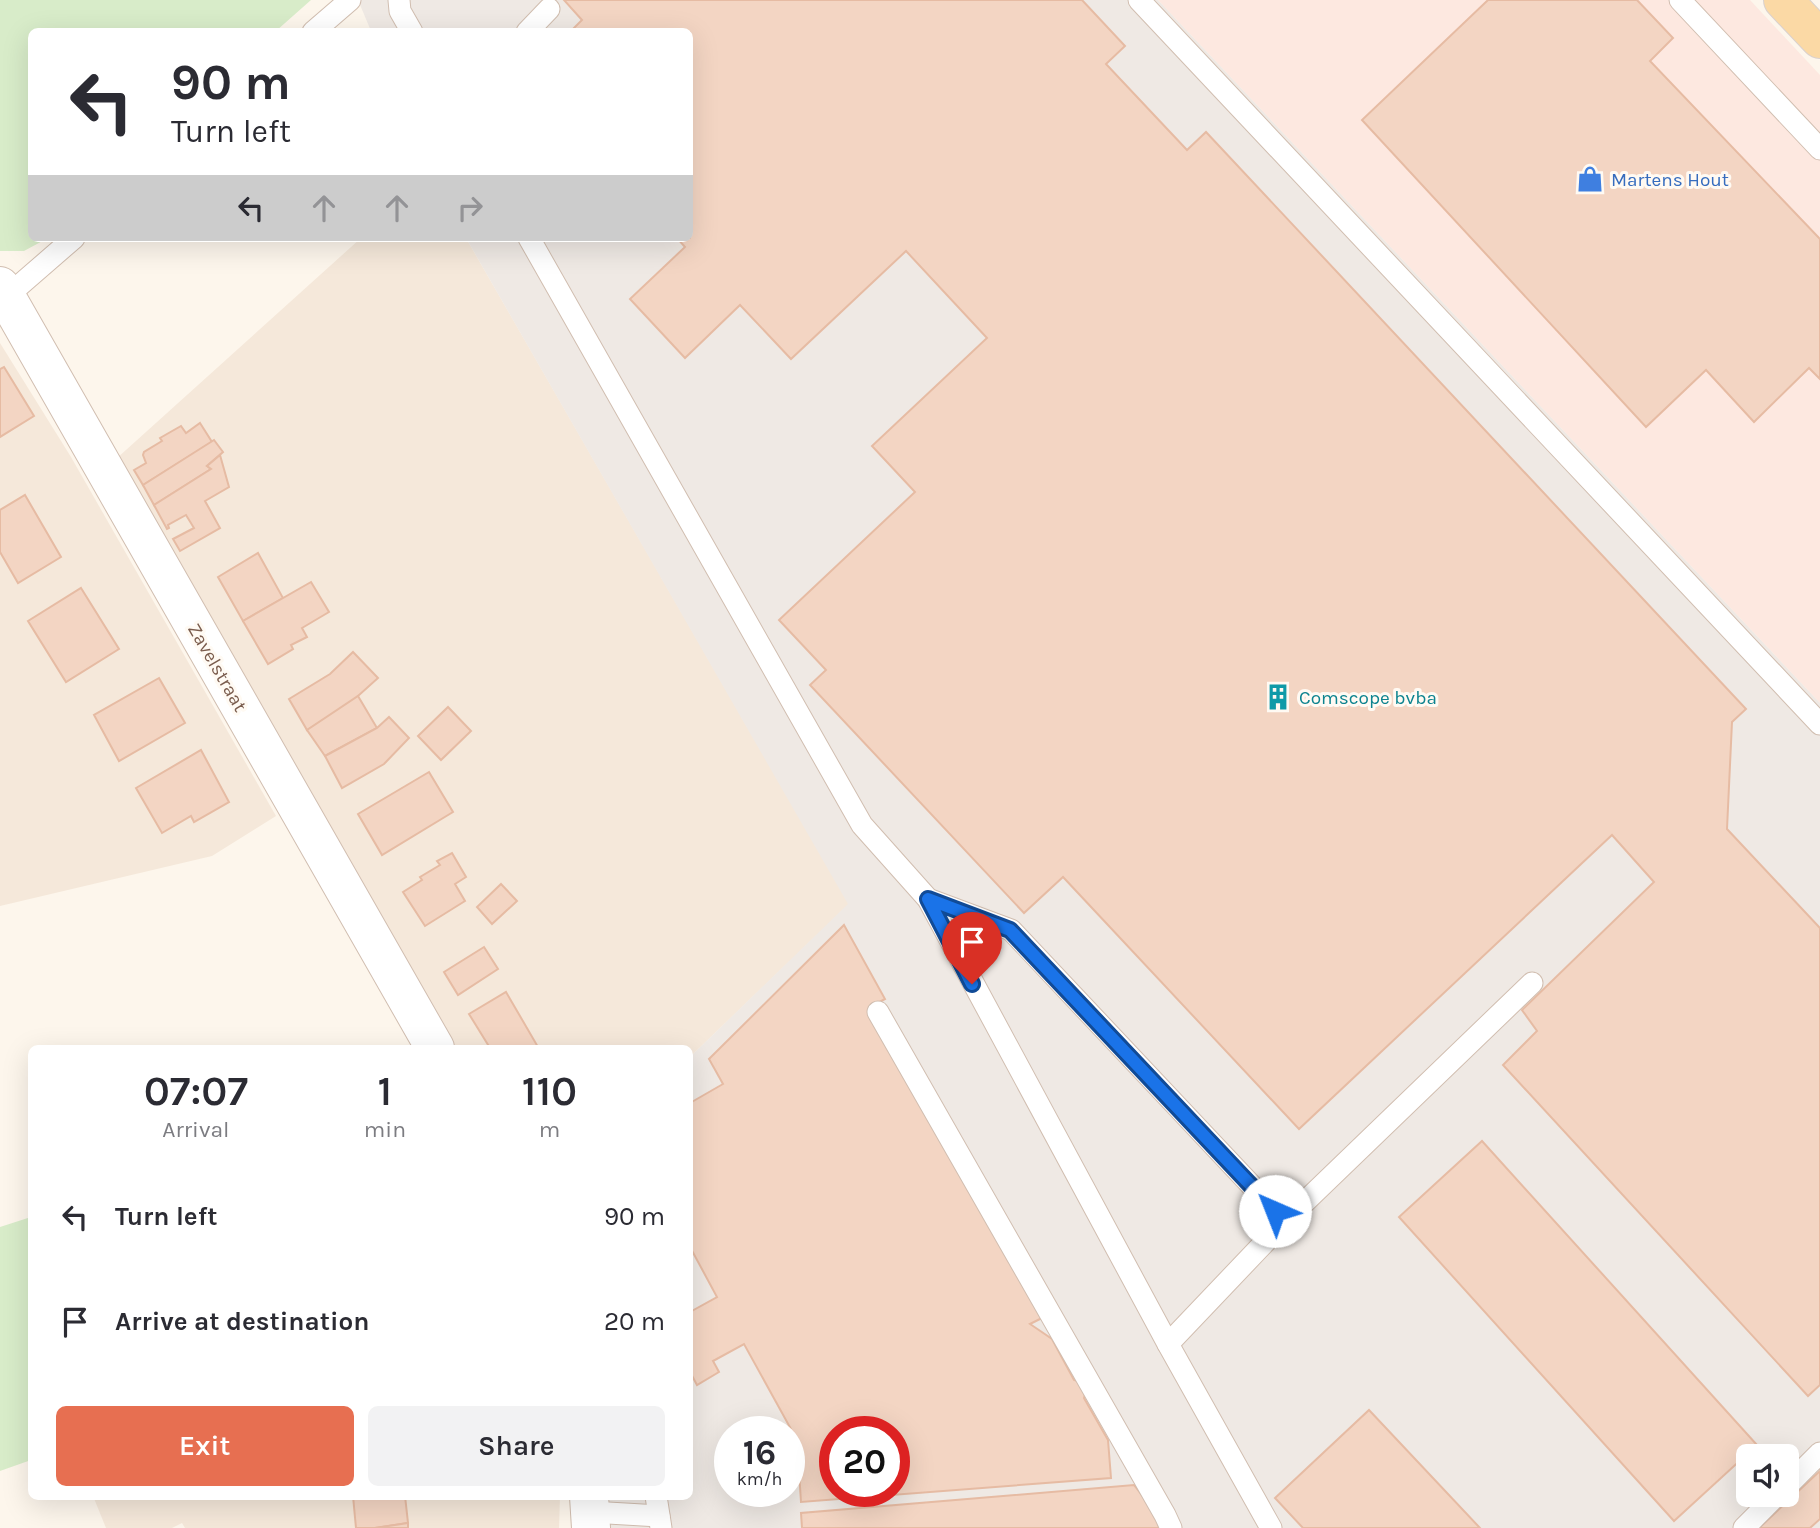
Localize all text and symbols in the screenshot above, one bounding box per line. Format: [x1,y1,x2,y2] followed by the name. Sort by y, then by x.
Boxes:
[171,54,291,111] text: 90 m
[56,56,147,147] icon: left
[171,113,291,150] text: Turn left
[1575,164,1605,194] shop icon: Martens Hout
[1611,169,1729,191] place label: Martens Hout
[232,189,270,227] icon: left
[305,189,343,227] icon: ahead
[378,189,416,227] icon: ahead
[451,189,489,227] icon: right
[183,619,251,716] street label: Zavelstraat
[1263,682,1293,712] building icon: Comscope bvba
[1299,687,1437,709] place label: Comscope bvba
[942,912,1002,984] pin
[953,923,991,961] icon: arrive
[144,1066,248,1116] text: 07:07
[378,1066,392,1116] text: 1
[522,1066,577,1116] text: 110
[162,1116,230,1143] text: Arrival
[364,1116,406,1143] text: min
[539,1116,560,1143] text: m
[1238,1174,1312,1248] position arrow
[56,1198,94,1236] icon: left
[115,1201,217,1232] text: Turn left
[604,1201,665,1232] text: 90 m
[56,1303,94,1341] icon: arrive
[115,1306,369,1337] text: Arrive at destination
[604,1306,665,1337] text: 20 m
[56,1406,354,1486] button: Exit
[368,1406,665,1486] button: Share
[819,1416,910,1507] speed limit sign: 20
[743,1432,776,1473] text: 16
[1736,1444,1799,1507] map controls
[1736,1444,1799,1507] button: sound
[737,1468,782,1490] text: km/h

